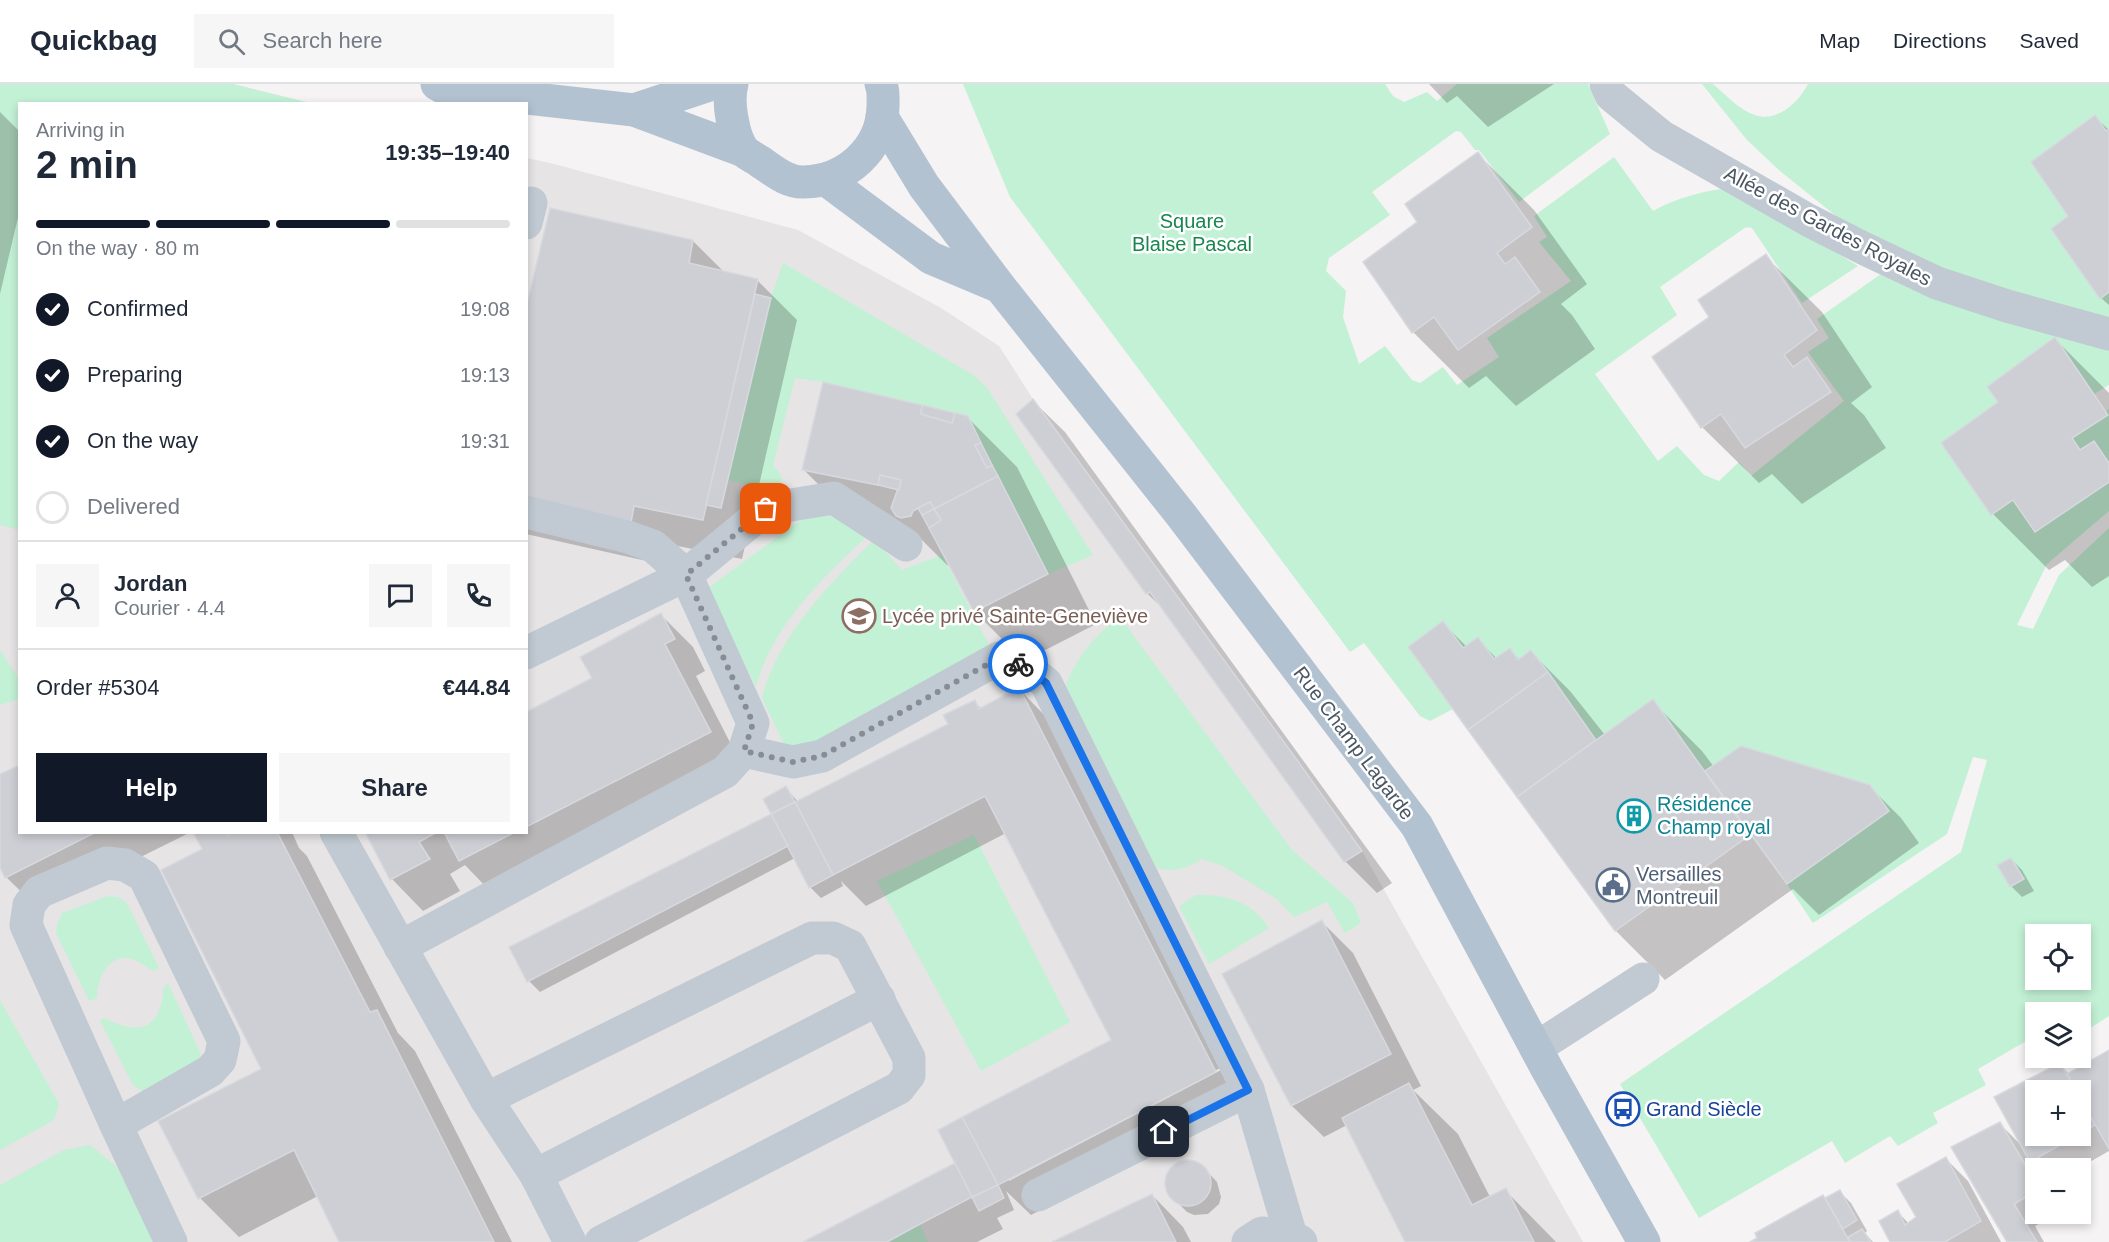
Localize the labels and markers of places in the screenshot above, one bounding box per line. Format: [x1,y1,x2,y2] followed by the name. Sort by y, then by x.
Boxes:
[740,483,791,534] pin
[841,598,877,634] school or university icon: Lycée privé Sainte-Geneviève
[882,605,1148,627] place label: Lycée privé Sainte-Geneviève
[1657,793,1770,838] place label: Résidence Champ royal
[1616,798,1652,834] building icon: Résidence Champ royal
[1636,863,1722,908] place label: Versailles Montreuil
[1595,867,1631,903] public building icon: Versailles Montreuil
[1605,1091,1641,1127] bus stop icon: Grand Siècle
[1646,1098,1762,1120] place label: Grand Siècle
[1138,1106,1189,1157] pin

